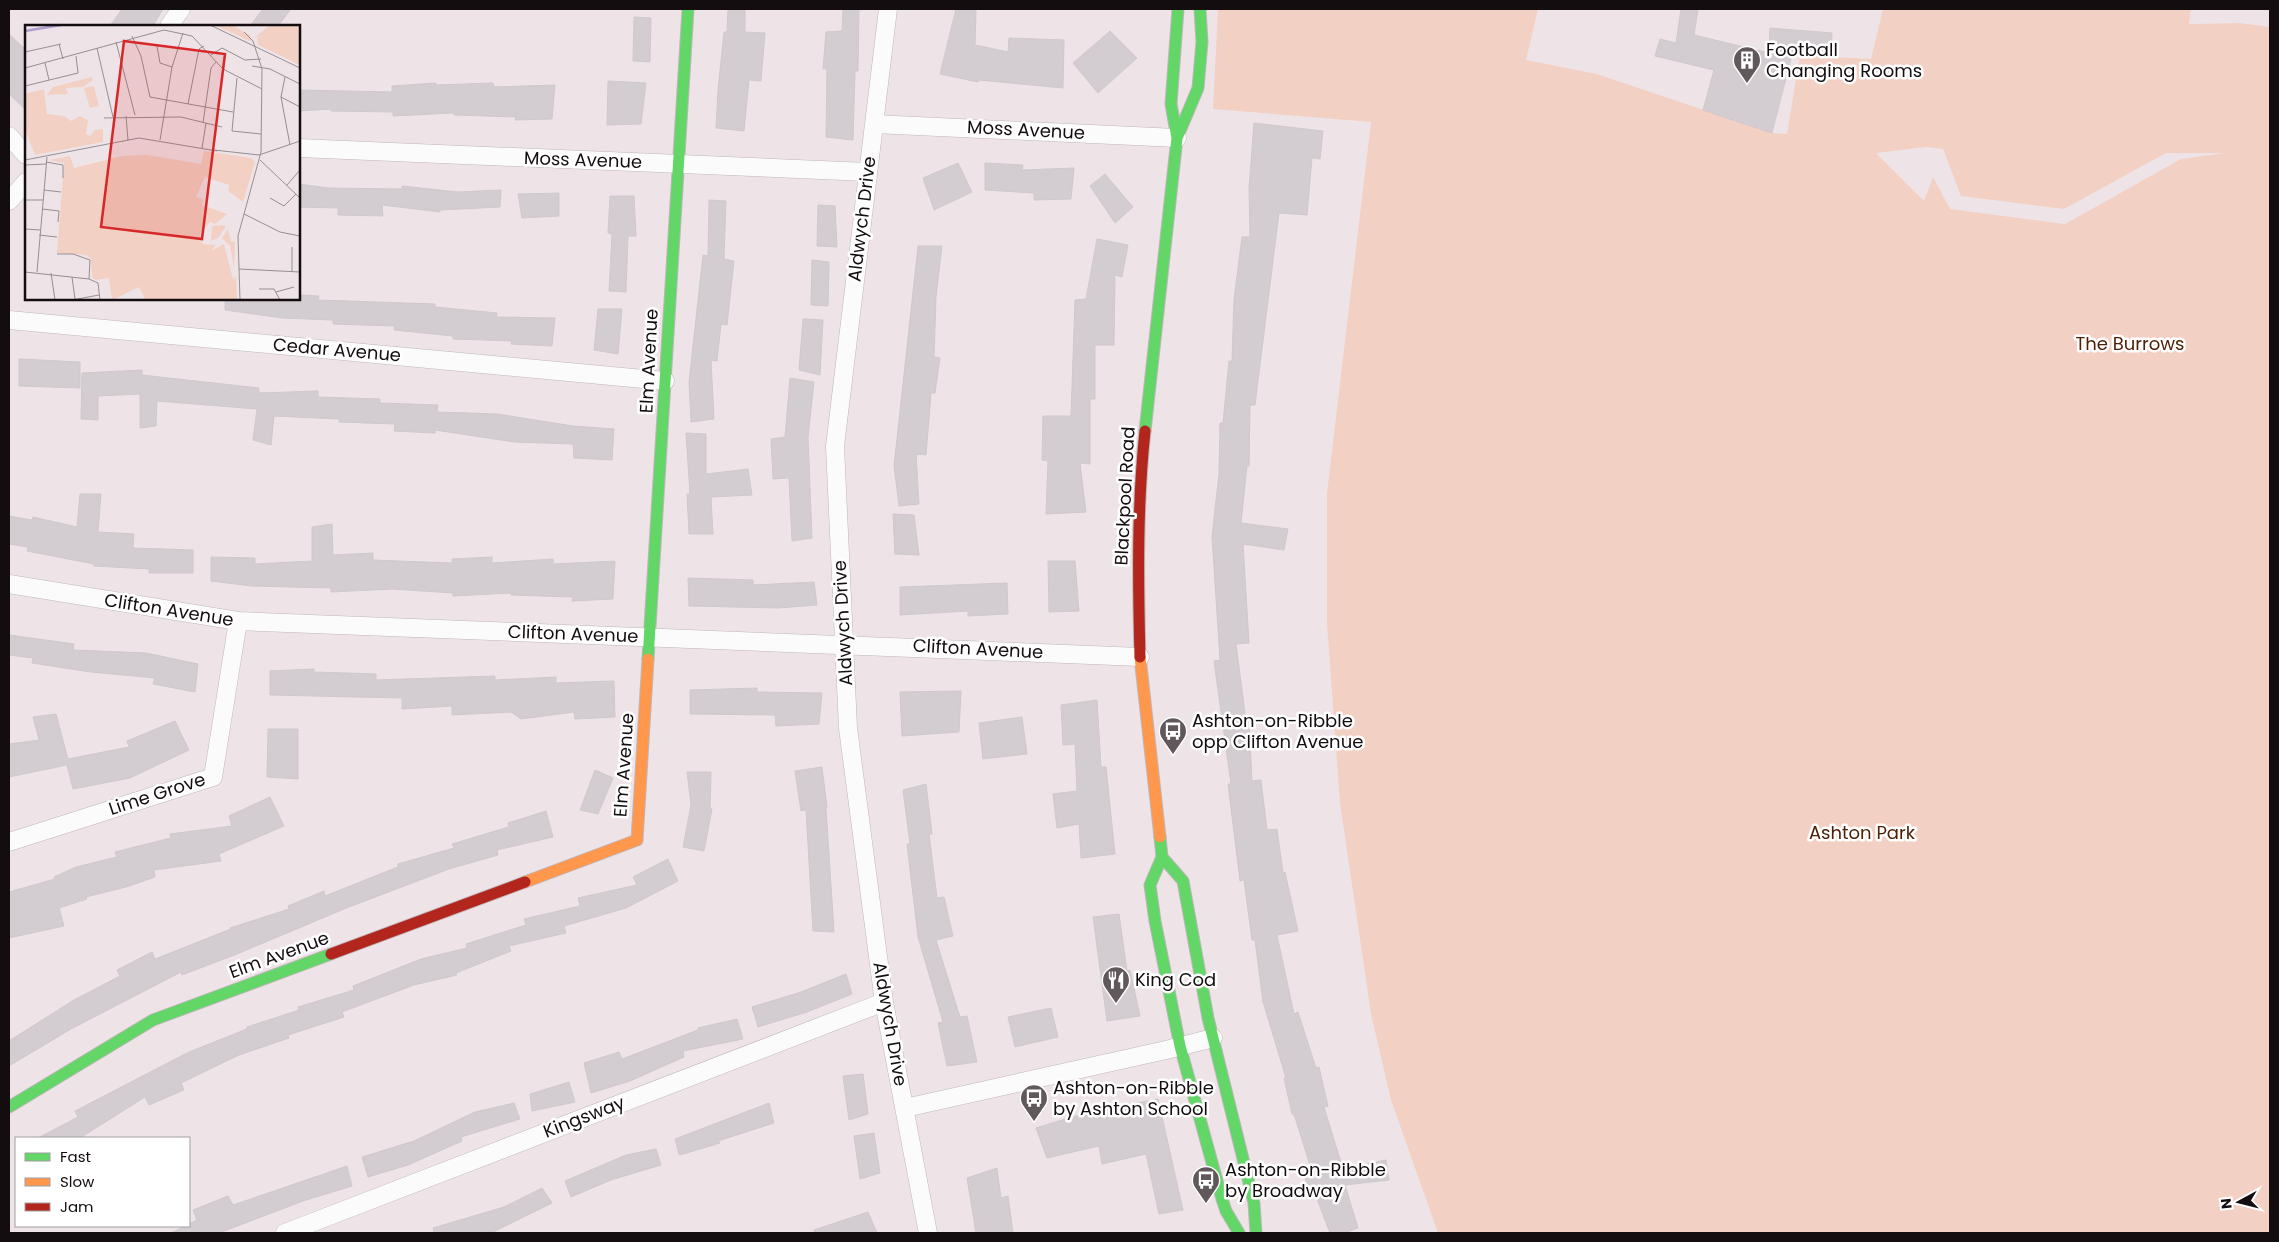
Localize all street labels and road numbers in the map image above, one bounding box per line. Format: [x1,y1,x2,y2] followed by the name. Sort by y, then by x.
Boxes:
[966,114,1086,145] street label: Moss Avenue
[524,145,643,174] street label: Moss Avenue
[841,155,882,283] street label: Aldwych Drive
[633,308,664,414] street label: Elm Avenue
[272,331,402,368] street label: Cedar Avenue
[1108,426,1141,566] street label: Blackpool Road
[827,559,858,687] street label: Aldwych Drive
[103,587,236,632] street label: Clifton Avenue
[507,619,639,648] street label: Clifton Avenue
[912,633,1044,664] street label: Clifton Avenue
[607,712,640,818] street label: Elm Avenue
[105,766,208,821] street label: Lime Grove
[225,925,332,984] street label: Elm Avenue
[867,960,914,1088] street label: Aldwych Drive
[539,1090,628,1143] street label: Kingsway

